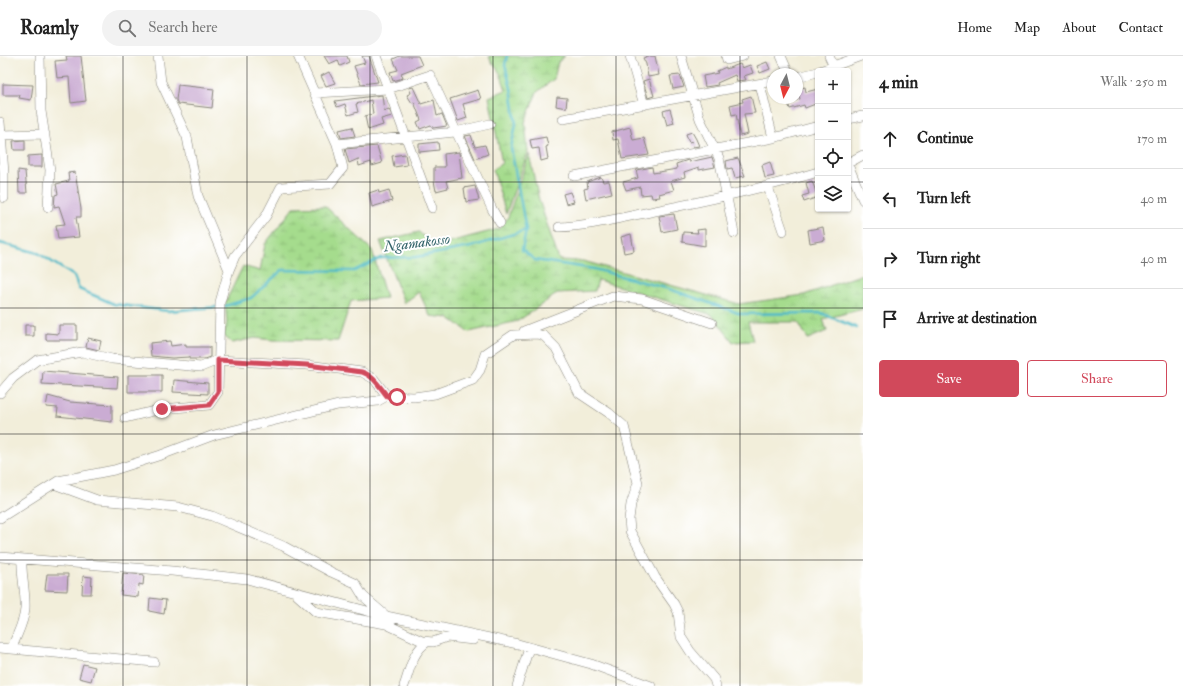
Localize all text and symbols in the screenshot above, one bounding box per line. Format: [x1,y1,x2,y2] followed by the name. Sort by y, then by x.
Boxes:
[102,10,382,46] search box
[20,16,78,40] text: Roamly
[116,17,138,39] icon: search
[148,18,218,37] text: Search here
[957,19,992,36] text: Home
[1014,19,1040,36] text: Map
[1062,19,1096,36] text: About
[1118,19,1163,36] text: Contact
[767,68,803,104] north arrow
[815,68,851,212] map controls
[815,68,851,104] button: +
[879,72,918,93] text: 4 min
[1100,74,1167,90] text: Walk · 250 m
[815,104,851,140] button: −
[879,128,901,150] icon: ahead
[917,129,973,148] text: Continue
[1137,131,1167,147] text: 170 m
[815,140,851,176] button: locate
[815,176,851,212] button: layers
[879,188,901,210] icon: left
[917,189,971,208] text: Turn left
[1141,191,1167,207] text: 40 m
[382,230,451,257] water label: Ngamakosso
[879,248,901,270] icon: right
[917,249,980,268] text: Turn right
[1141,251,1167,267] text: 40 m
[879,308,901,330] icon: arrive
[917,309,1037,328] text: Arrive at destination
[879,360,1019,397] button: Save
[1027,360,1167,397] button: Share
[388,388,406,406] route start
[153,400,171,418] route end

